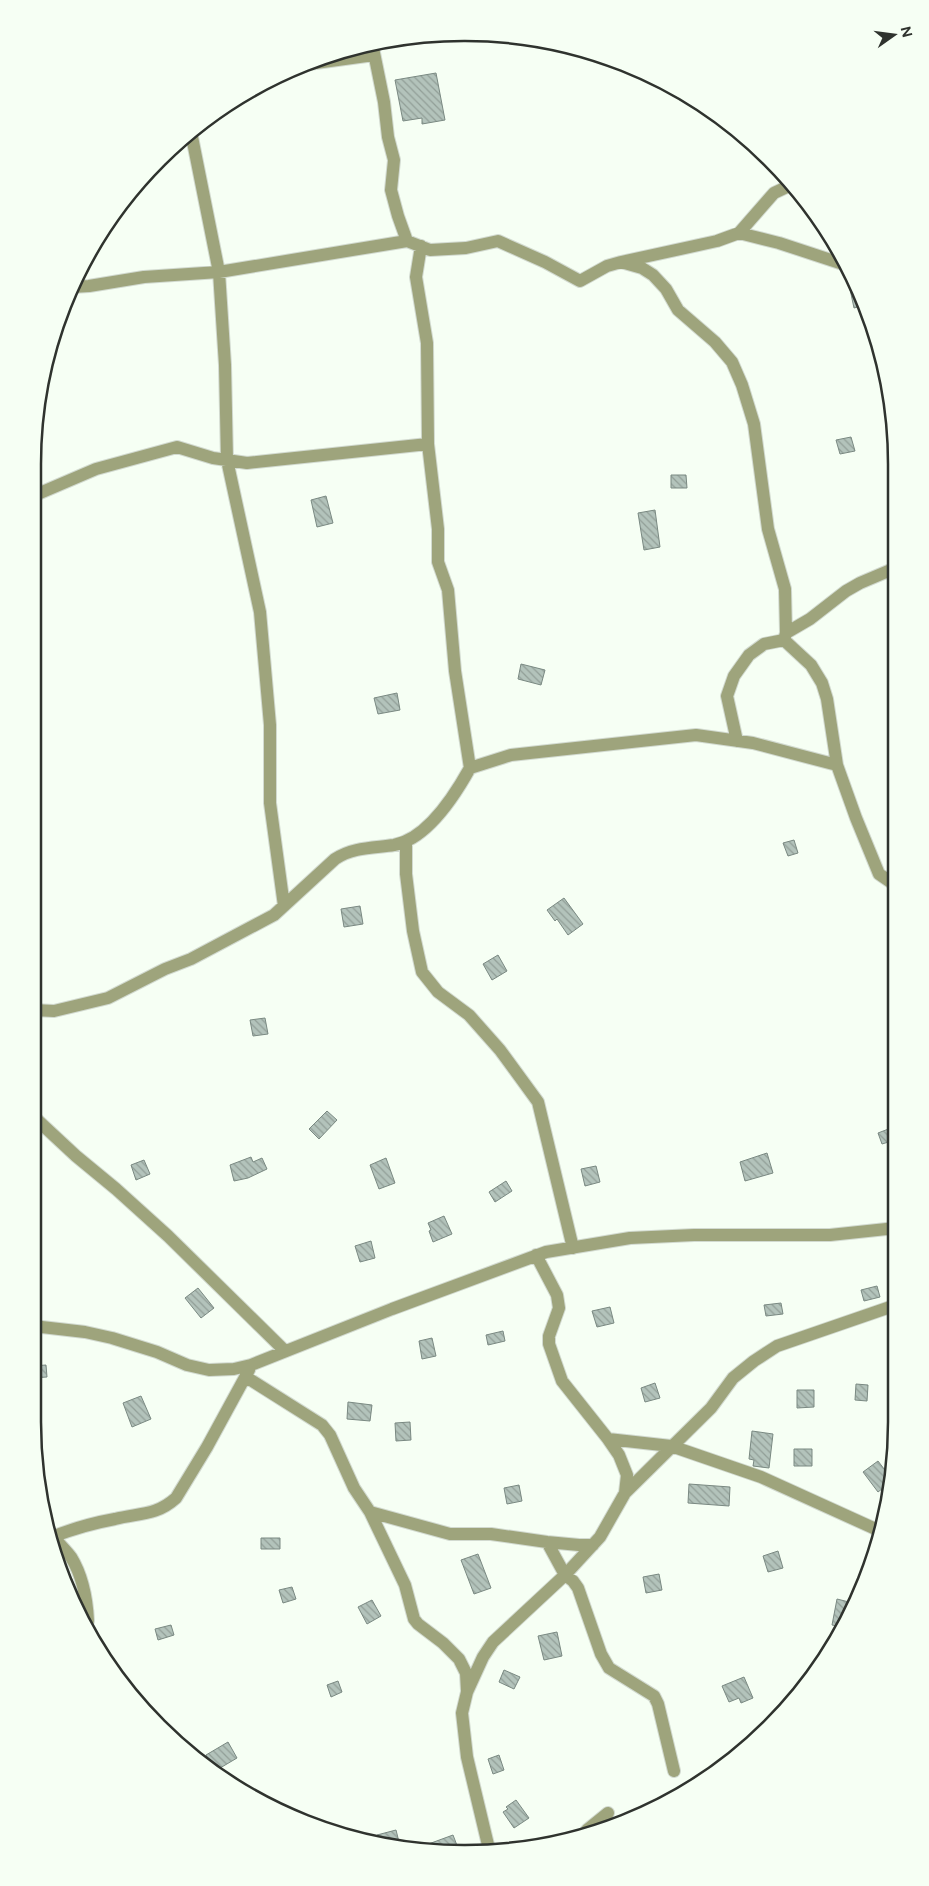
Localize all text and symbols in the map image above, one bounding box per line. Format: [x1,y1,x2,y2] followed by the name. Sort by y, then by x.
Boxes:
[869,10,919,60] north arrow
[897,25,916,39] text: N

